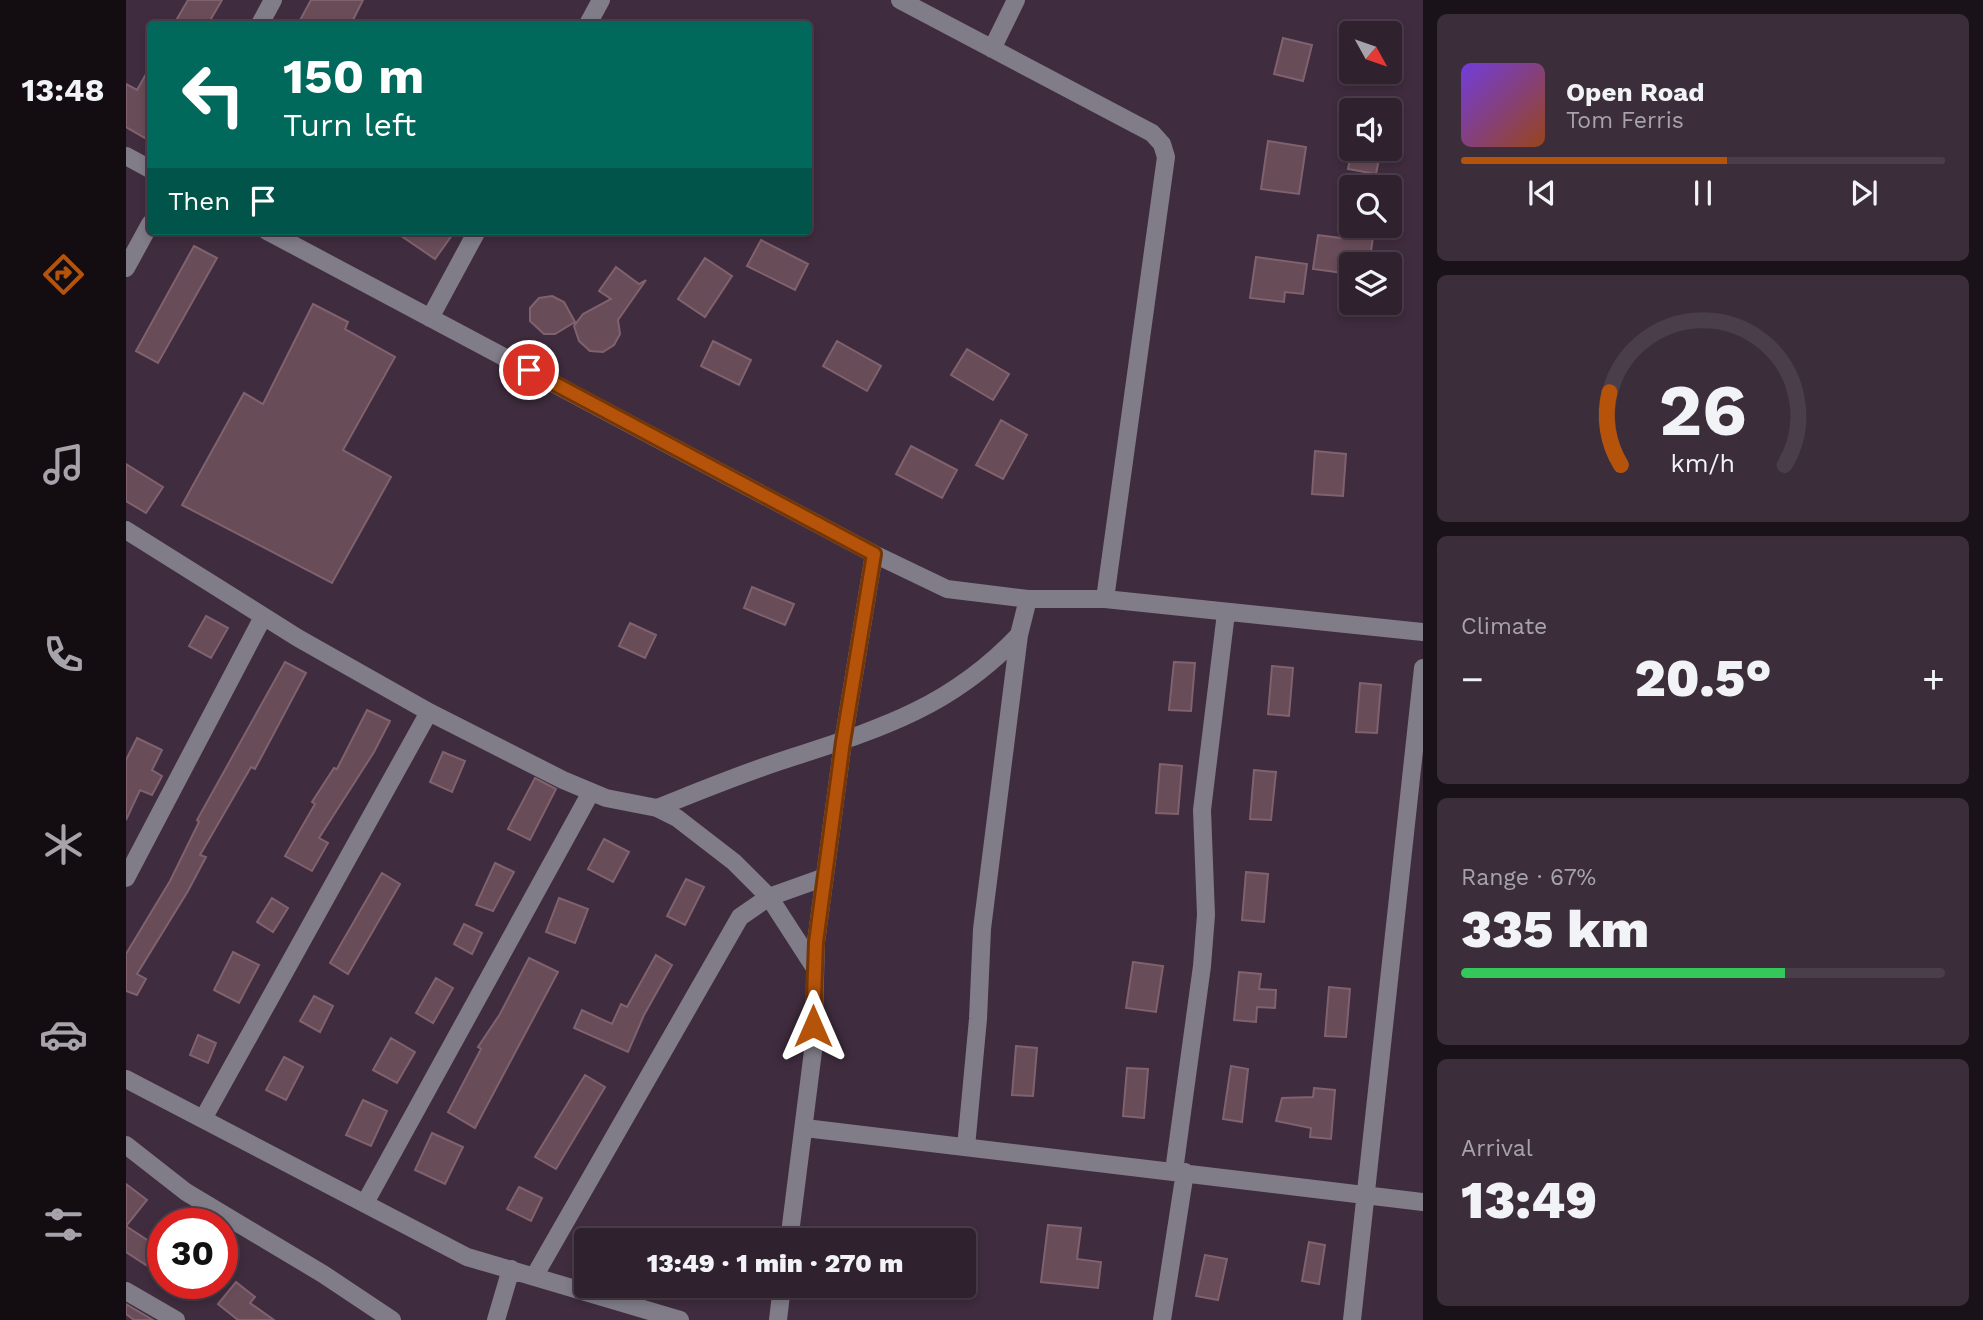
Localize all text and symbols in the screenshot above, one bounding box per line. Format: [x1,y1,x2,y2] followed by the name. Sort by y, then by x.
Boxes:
[1339,21,1402,84] north arrow
[1339,21,1402,315] map controls
[283,47,424,105] text: 150 m
[168,49,259,140] icon: left
[21,71,105,109] text: 13:48
[1566,77,1704,107] text: Open Road
[1339,98,1402,161] button: sound
[283,106,416,144] text: Turn left
[1566,107,1684,134] text: Tom Ferris
[1523,174,1561,212] icon: previous
[1684,174,1722,212] icon: pause
[1845,174,1883,212] icon: next
[1339,175,1402,238] button: search
[244,182,282,220] icon: arrive
[168,186,230,216] text: Then
[39,250,88,299] icon: directions
[1339,252,1402,315] button: layers
[499,340,559,400] pin
[510,351,548,389] icon: arrive
[1659,367,1747,453] text: 26
[39,440,88,489] icon: music
[1671,449,1735,478] text: km/h
[1461,613,1547,640] text: Climate
[39,630,88,679] icon: phone
[1634,648,1772,709] text: 20.5°
[1461,657,1484,701] text: −
[1922,657,1945,701] text: +
[39,820,88,869] icon: climate
[1461,864,1596,891] text: Range · 67%
[1461,899,1649,960] text: 335 km
[776,989,850,1063] position arrow
[39,1010,88,1059] icon: car
[1461,1135,1533,1162] text: Arrival
[1461,1170,1597,1231] text: 13:49
[39,1200,88,1249] icon: filters
[147,1208,238,1299] speed limit sign: 30
[647,1248,903,1278] text: 13:49 · 1 min · 270 m

